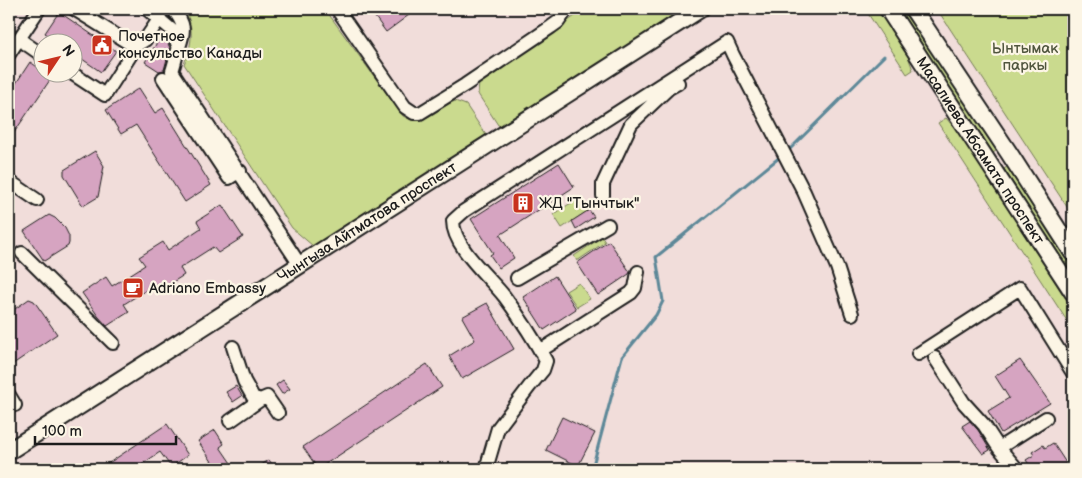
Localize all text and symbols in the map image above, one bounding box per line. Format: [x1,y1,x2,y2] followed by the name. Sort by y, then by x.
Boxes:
[118,27,262,63] place label: Почетное консульство Канады
[32,32,82,82] north arrow
[90,33,114,57] public building icon: Почетное консульство Канады
[992,39,1058,75] park label: Ынтымак паркы
[58,42,78,60] text: N
[912,53,1049,248] street label: Масалиева Абсамата проспект
[274,158,460,286] street label: Чынгыза Айтматова проспект
[511,191,535,215] building icon: ЖД "Тынчтык"
[539,194,640,213] place label: ЖД "Тынчтык"
[121,276,145,300] cafe icon: Adriano Embassy
[149,279,266,298] place label: Adriano Embassy
[35,413,176,445] scale bar
[42,422,82,441] text: 100 m

